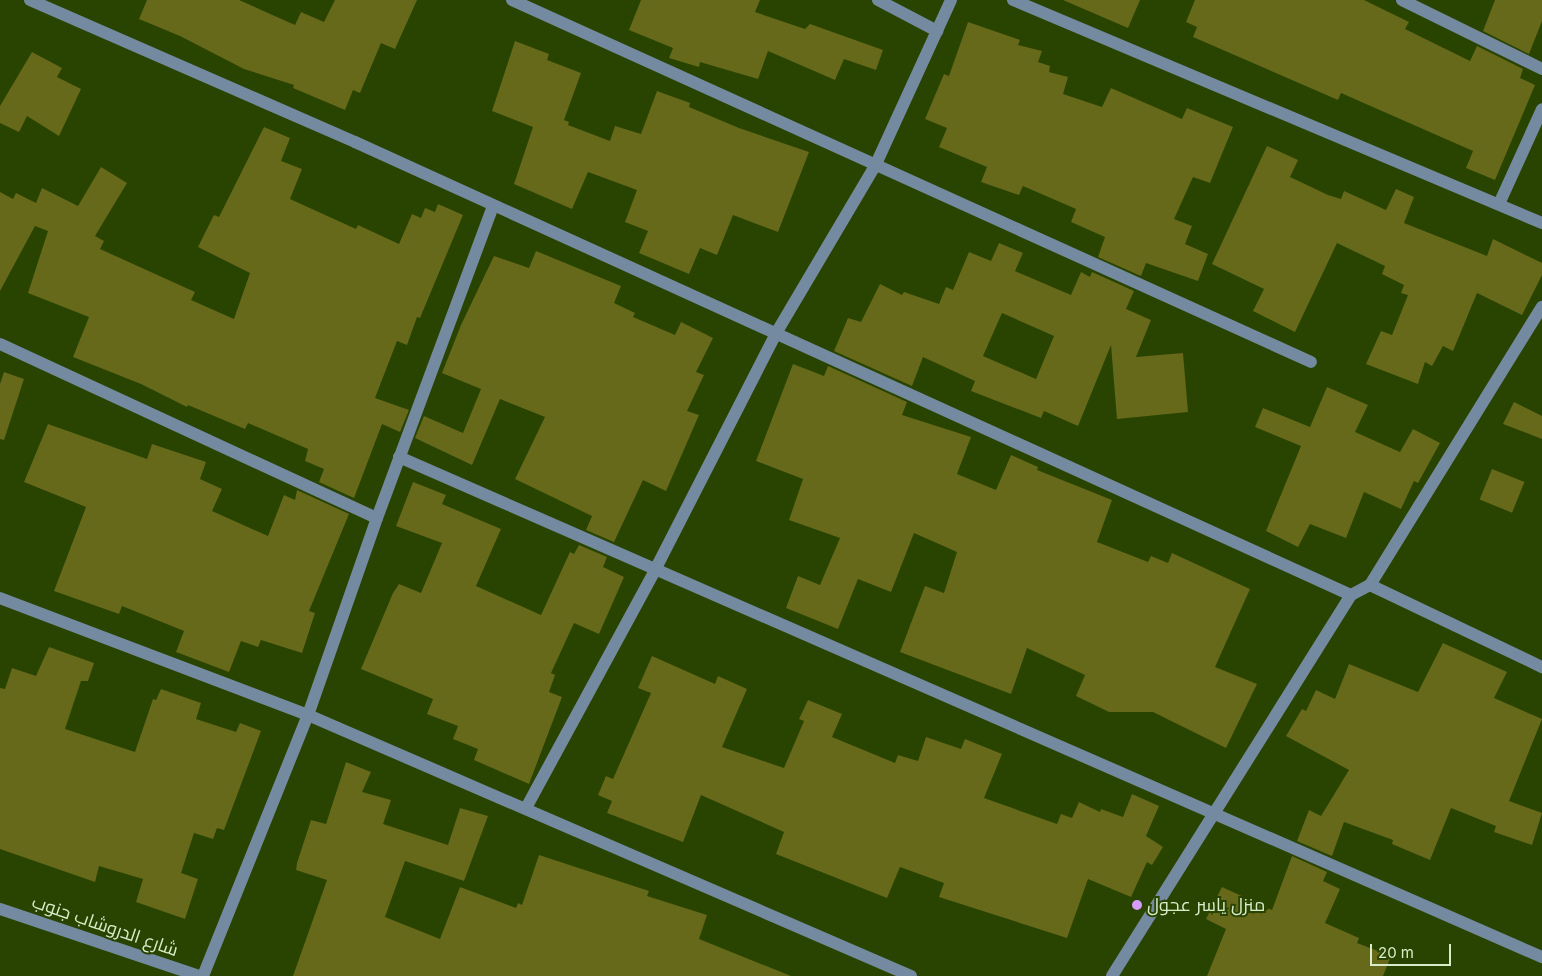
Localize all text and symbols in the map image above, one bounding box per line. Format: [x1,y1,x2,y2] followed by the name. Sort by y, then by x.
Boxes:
[29,891,181,961] street label: شارع الدروشاب جنوب
[1147,894,1265,916] place label: منزل ياسر عجول
[1131,899,1143,911] marker: منزل ياسر عجول
[1372,934,1453,966] scale bar
[1378,943,1414,962] text: 20 m

